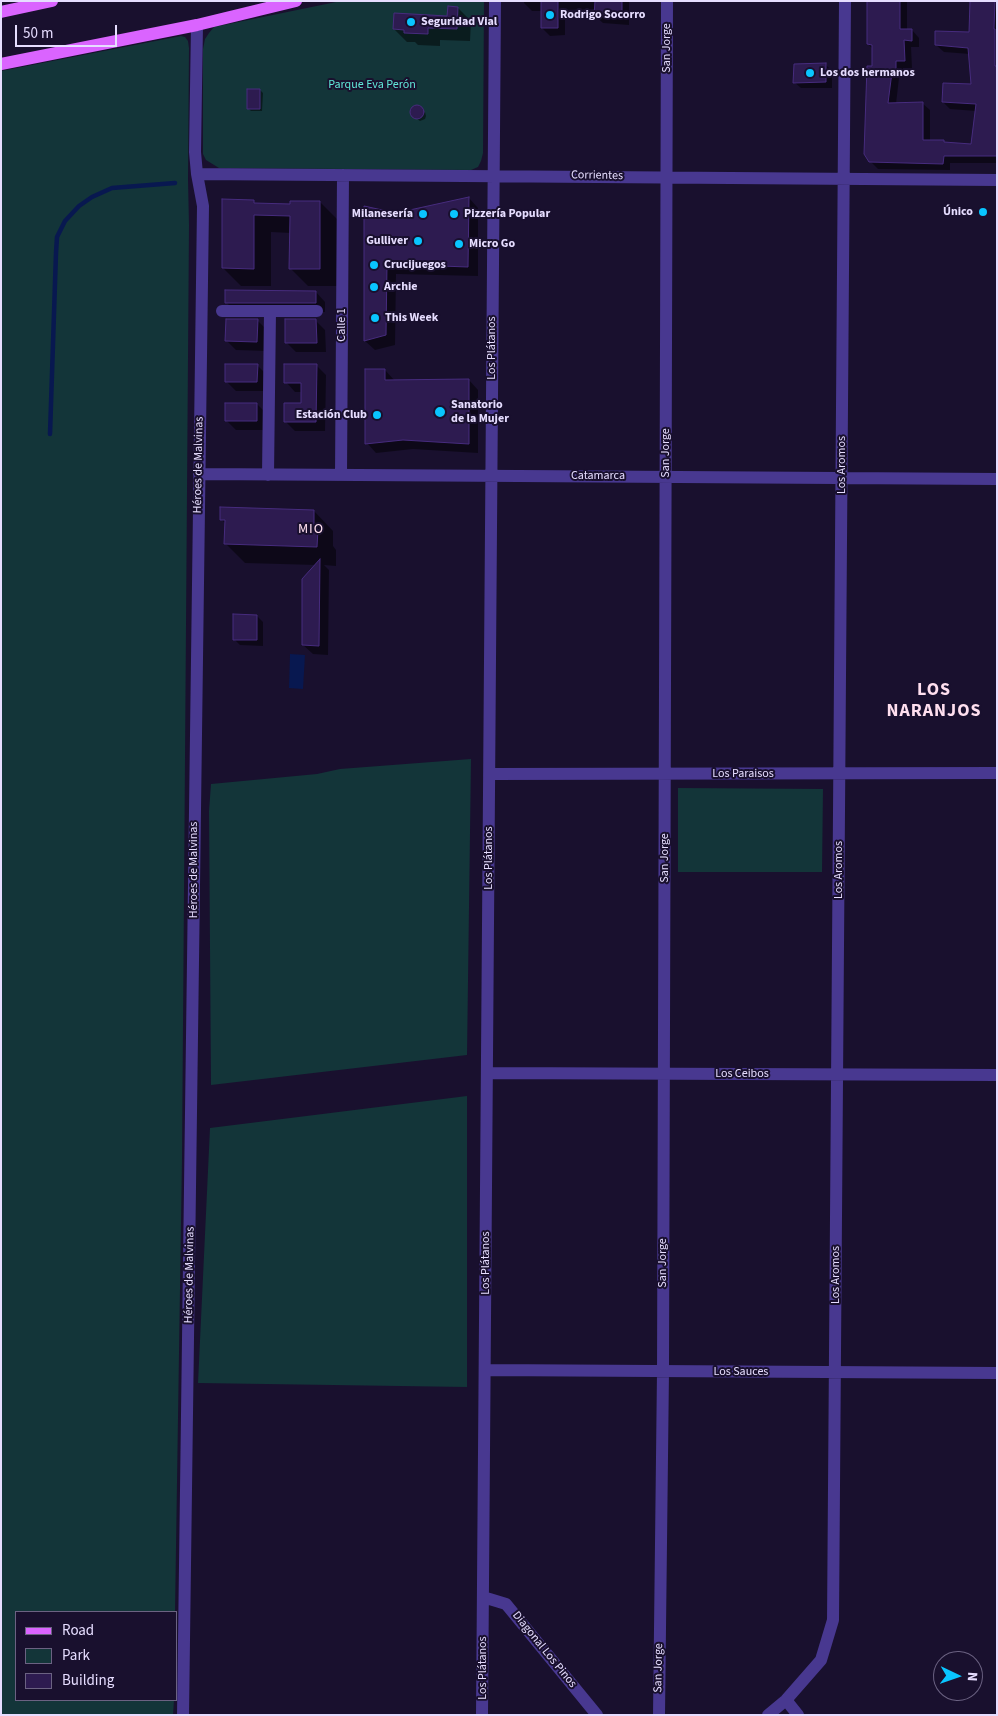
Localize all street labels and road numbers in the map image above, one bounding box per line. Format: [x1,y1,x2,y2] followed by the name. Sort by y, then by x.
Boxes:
[660,23,674,73] street label: San Jorge
[571,168,623,184] street label: Corrientes
[335,308,349,342] street label: Calle 1
[485,316,499,380] street label: Los Plátanos
[191,417,207,513] street label: Héroes de Malvinas
[659,428,673,478] street label: San Jorge
[835,436,849,494] street label: Los Aromos
[571,469,625,483] street label: Catamarca
[712,767,774,781] street label: Los Paraisos
[187,822,201,918] street label: Héroes de Malvinas
[482,826,496,890] street label: Los Plátanos
[658,833,672,883] street label: San Jorge
[832,841,846,899] street label: Los Aromos
[715,1067,769,1081] street label: Los Ceibos
[182,1227,198,1323] street label: Héroes de Malvinas
[479,1231,493,1295] street label: Los Plátanos
[656,1238,670,1288] street label: San Jorge
[829,1246,843,1304] street label: Los Aromos
[714,1365,768,1379] street label: Los Sauces
[509,1609,579,1691] street label: Diagonal Los Pinos
[476,1636,490,1700] street label: Los Plátanos
[651,1643,667,1693] street label: San Jorge

